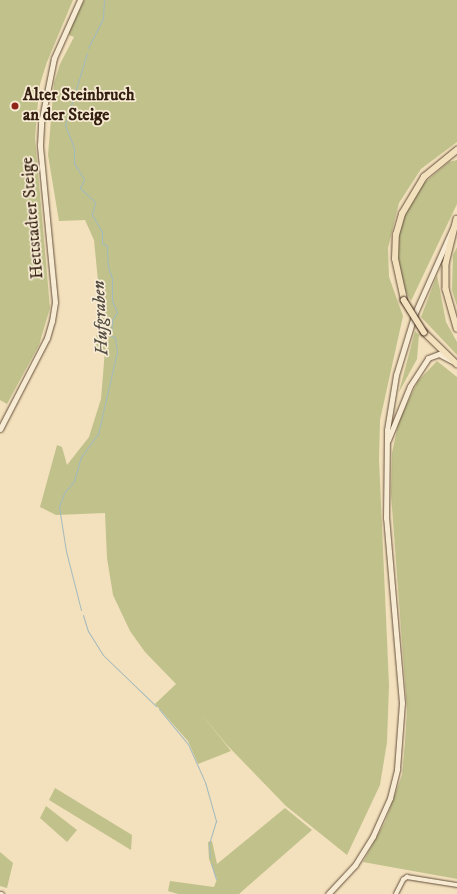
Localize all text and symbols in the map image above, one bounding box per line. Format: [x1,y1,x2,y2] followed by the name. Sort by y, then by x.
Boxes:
[23,86,135,126] place label: Alter Steinbruch an der Steige
[10,101,20,111] marker: Alter Steinbruch an der Steige
[18,156,48,280] street label: Hettstadter Steige
[88,280,114,356] water label: Hufgraben

